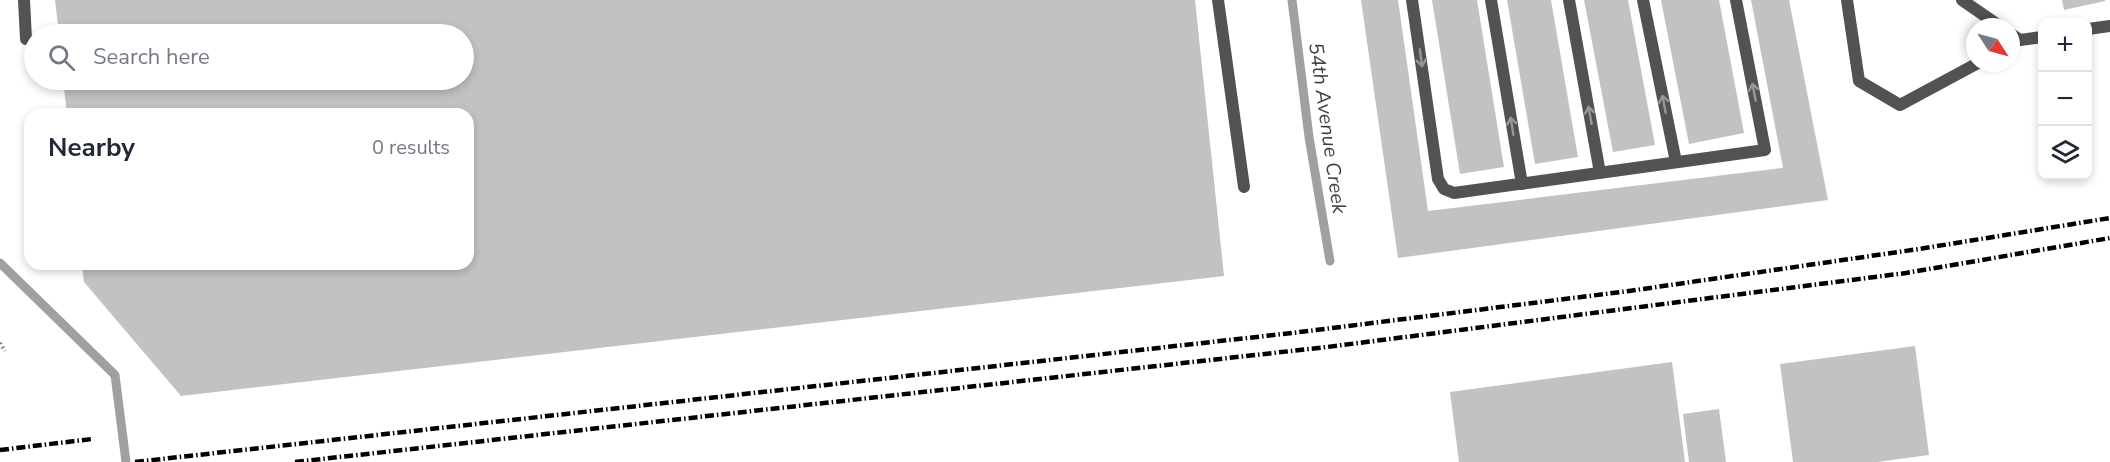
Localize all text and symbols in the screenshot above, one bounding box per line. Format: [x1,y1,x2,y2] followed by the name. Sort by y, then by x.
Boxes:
[1966,18,2020,72] north arrow
[2038,18,2092,180] map controls
[2038,18,2092,72] button: +
[24,24,474,90] search box
[45,41,78,74] icon: search
[1302,41,1353,216] water label: 54th Avenue Creek
[93,42,210,72] text: Search here
[1415,48,1426,67] one-way arrow
[2038,72,2092,126] button: −
[1748,83,1759,103] one-way arrow
[1658,95,1669,115] one-way arrow
[1584,106,1595,125] one-way arrow
[1506,117,1517,136] one-way arrow
[2038,126,2092,180] button: layers
[48,130,135,165] text: Nearby
[372,134,450,161] text: 0 results

